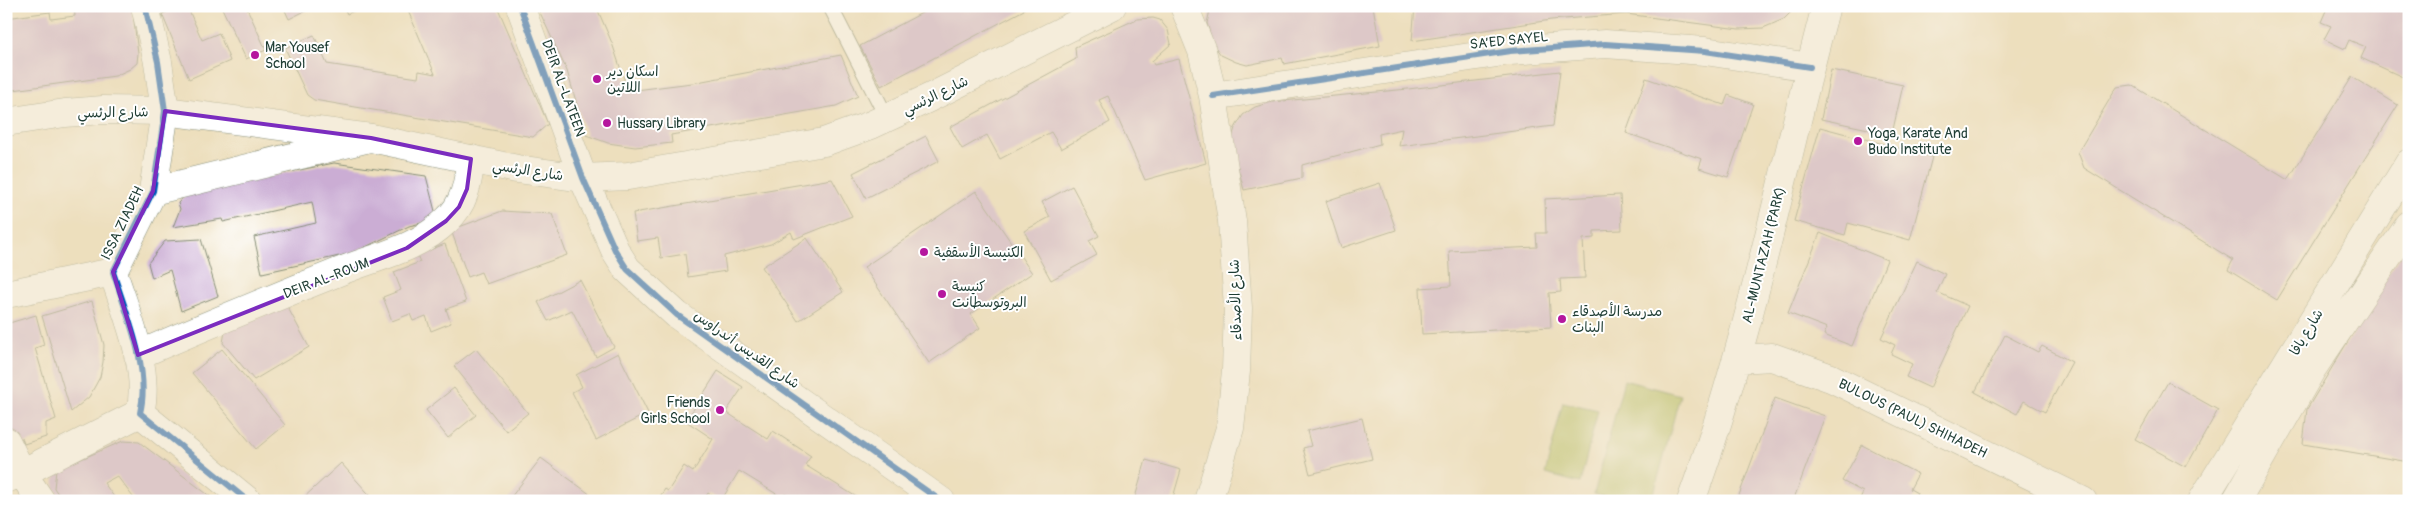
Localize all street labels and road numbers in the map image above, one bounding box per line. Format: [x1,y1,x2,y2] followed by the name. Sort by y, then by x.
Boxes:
[1469,28,1549,53] street label: SA’ED SAYEL
[538,37,589,139] street label: DEIR AL-LATEEN
[900,72,973,122] street label: شارع الرئسي
[77,103,149,126] street label: شارع الرئسي
[491,157,564,188] street label: شارع الرئسي
[97,183,148,263] street label: ISSA ZIADEH
[1738,185,1789,325] street label: AL-MUNTAZAH (PARK)
[281,254,371,303] street label: DEIR AL-ROUM
[1225,259,1246,341] street label: شارع الأصدقاء
[2286,306,2328,359] street label: شارع يافا
[690,307,803,393] street label: شارع القديس أندراوس
[1836,375,1990,462] street label: BULOUS (PAUL) SHIHADEH

